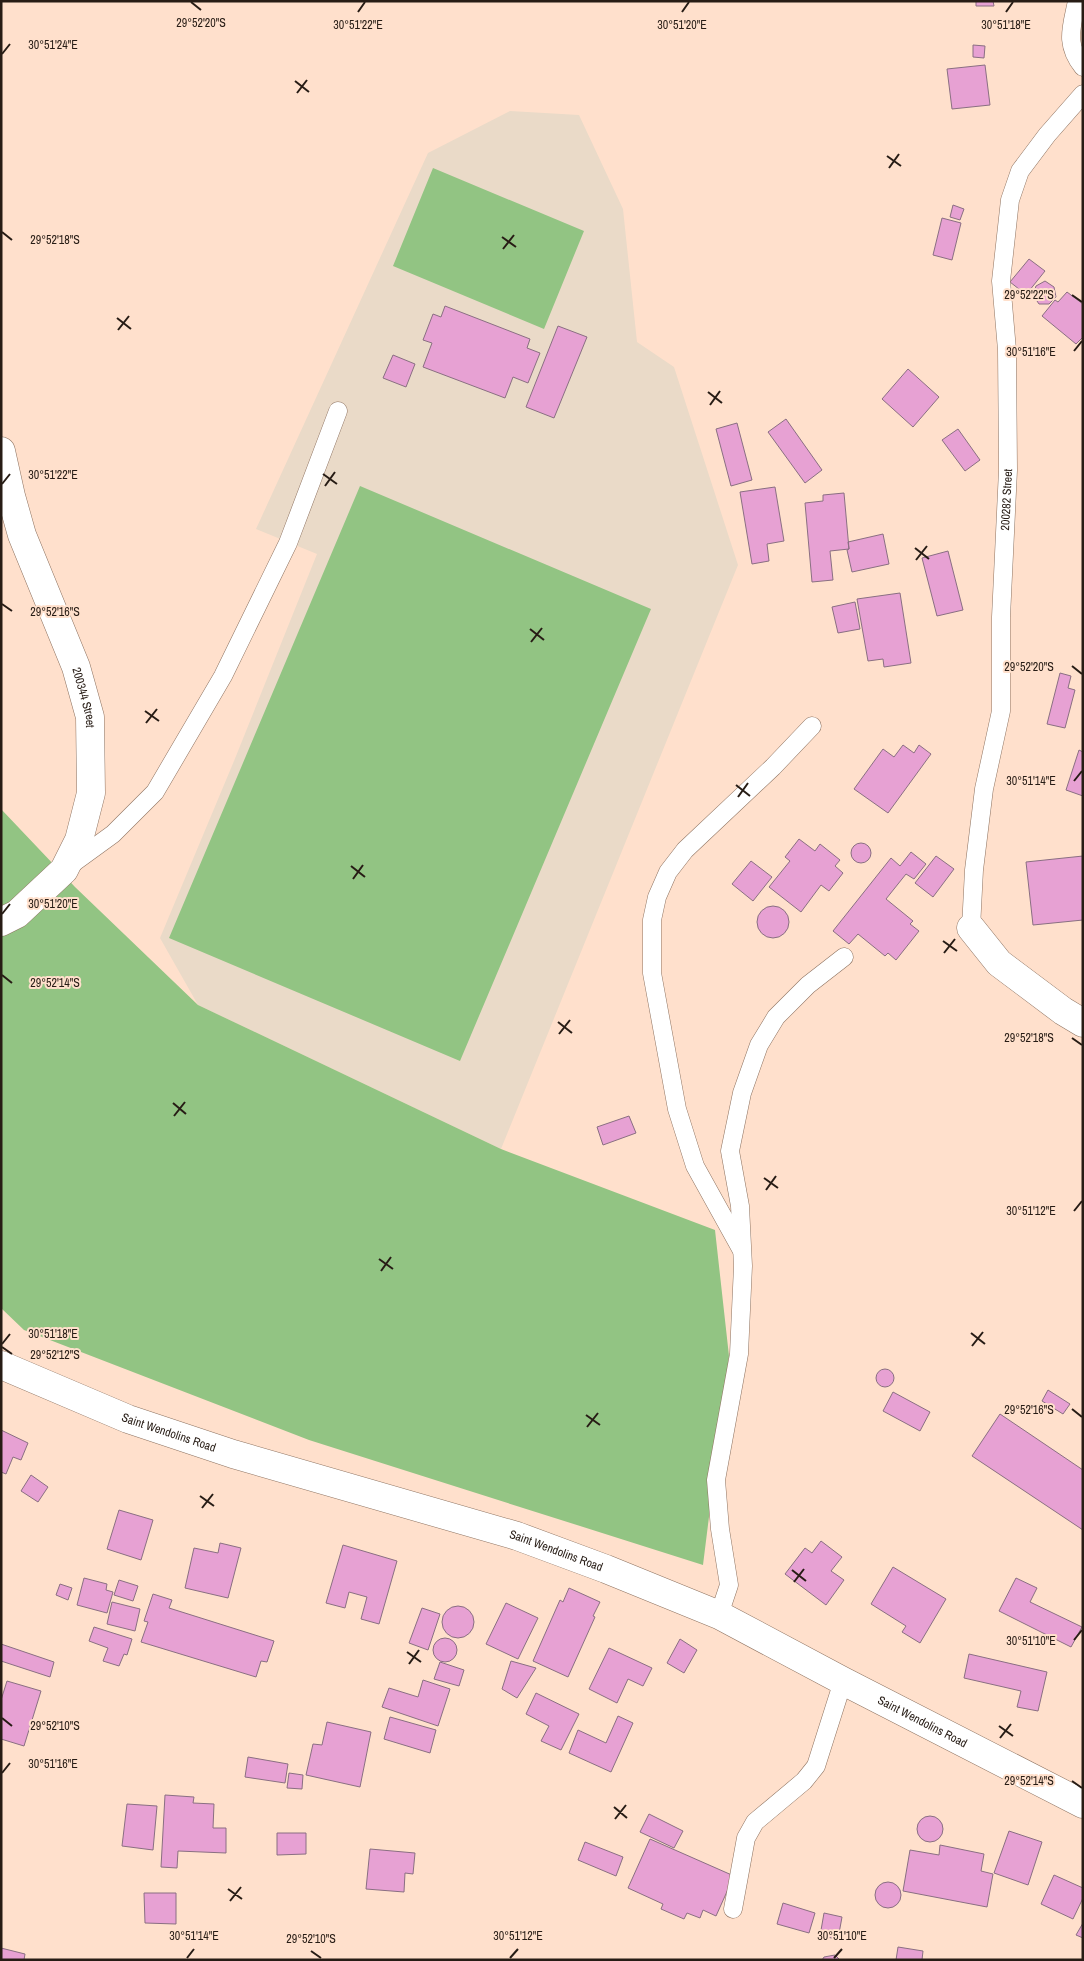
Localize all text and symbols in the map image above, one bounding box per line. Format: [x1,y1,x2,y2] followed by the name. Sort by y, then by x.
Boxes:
[176,15,226,31] text: 29°52'20"S
[333,17,383,33] text: 30°51'22"E
[657,17,707,33] text: 30°51'20"E
[981,17,1031,33] text: 30°51'18"E
[28,37,78,53] text: 30°51'24"E
[30,232,80,248] text: 29°52'18"S
[1004,287,1054,303] text: 29°52'22"S
[1006,344,1056,360] text: 30°51'16"E
[28,467,78,483] text: 30°51'22"E
[997,468,1016,531] street label: 200282 Street
[30,604,80,620] text: 29°52'16"S
[1004,659,1054,675] text: 29°52'20"S
[69,666,98,728] street label: 200344 Street
[1006,773,1056,789] text: 30°51'14"E
[28,896,78,912] text: 30°51'20"E
[30,975,80,991] text: 29°52'14"S
[1004,1030,1054,1046] text: 29°52'18"S
[1006,1203,1056,1219] text: 30°51'12"E
[28,1326,78,1342] text: 30°51'18"E
[30,1347,80,1363] text: 29°52'12"S
[1004,1402,1054,1418] text: 29°52'16"S
[119,1409,218,1456] street label: Saint Wendolins Road
[508,1526,605,1575] street label: Saint Wendolins Road
[1006,1633,1056,1649] text: 30°51'10"E
[875,1692,970,1751] street label: Saint Wendolins Road
[30,1718,80,1734] text: 29°52'10"S
[28,1756,78,1772] text: 30°51'16"E
[1004,1773,1054,1789] text: 29°52'14"S
[169,1928,219,1944] text: 30°51'14"E
[493,1928,543,1944] text: 30°51'12"E
[817,1928,867,1944] text: 30°51'10"E
[286,1931,336,1947] text: 29°52'10"S

